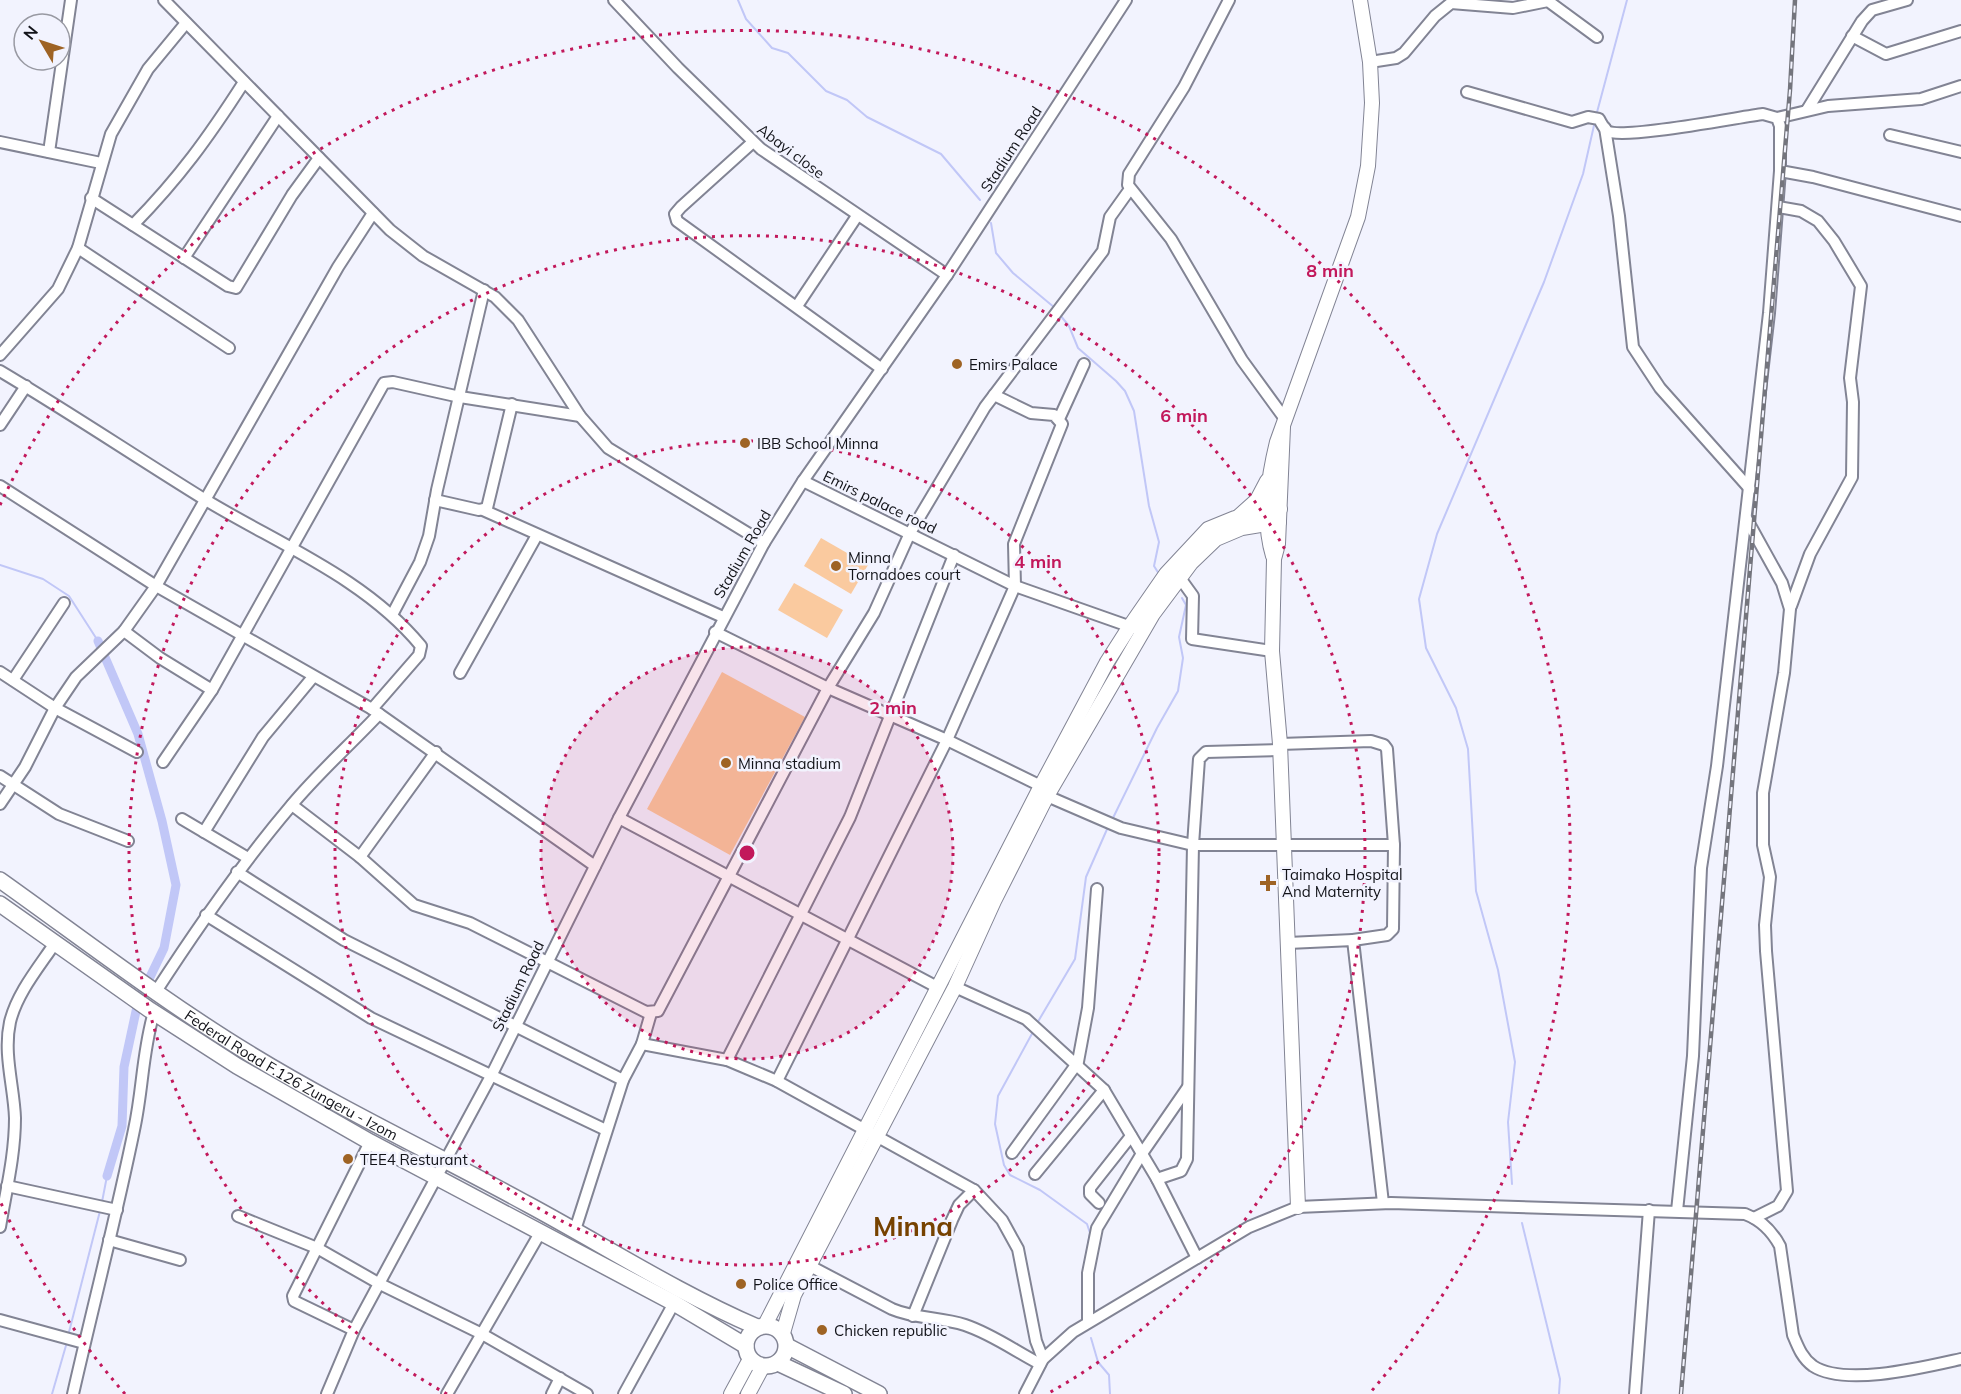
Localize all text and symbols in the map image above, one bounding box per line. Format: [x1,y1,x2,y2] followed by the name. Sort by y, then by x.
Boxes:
[12,12,72,72] north arrow
[19,22,42,44] text: N
[976,102,1046,196] street label: Stadium Road
[754,119,828,183] street label: Abayi close
[1306,259,1354,282] text: 8 min
[969,355,1058,374] place label: Emirs Palace
[950,357,964,371] marker: Emirs Palace
[1160,404,1208,427] text: 6 min
[757,434,878,453] place label: IBB School Minna
[738,436,752,450] marker: IBB School Minna
[820,466,940,538] street label: Emirs palace road
[709,507,775,601] street label: Stadium Road
[848,548,960,584] place label: Minna Tornadoes court
[1014,550,1062,573] text: 4 min
[829,559,843,573] marker: Minna Tornadoes court
[869,696,917,719] text: 2 min
[738,754,841,773] place label: Minna stadium
[719,756,733,770] marker: Minna stadium
[737,843,757,863] centre of rings
[1282,865,1403,901] place label: Taimako Hospital And Maternity
[1259,874,1277,892] marker: Taimako Hospital And Maternity
[488,937,548,1035] street label: Stadium Road
[181,1005,401,1144] street label: Federal Road F.126 Zungeru - Izom
[360,1150,468,1169] place label: TEE4 Resturant
[341,1152,355,1166] marker: TEE4 Resturant
[873,1209,953,1243] district label: Minna
[753,1275,838,1294] place label: Police Office
[734,1277,748,1291] marker: Police Office
[834,1321,947,1340] place label: Chicken republic
[815,1323,829,1337] marker: Chicken republic

